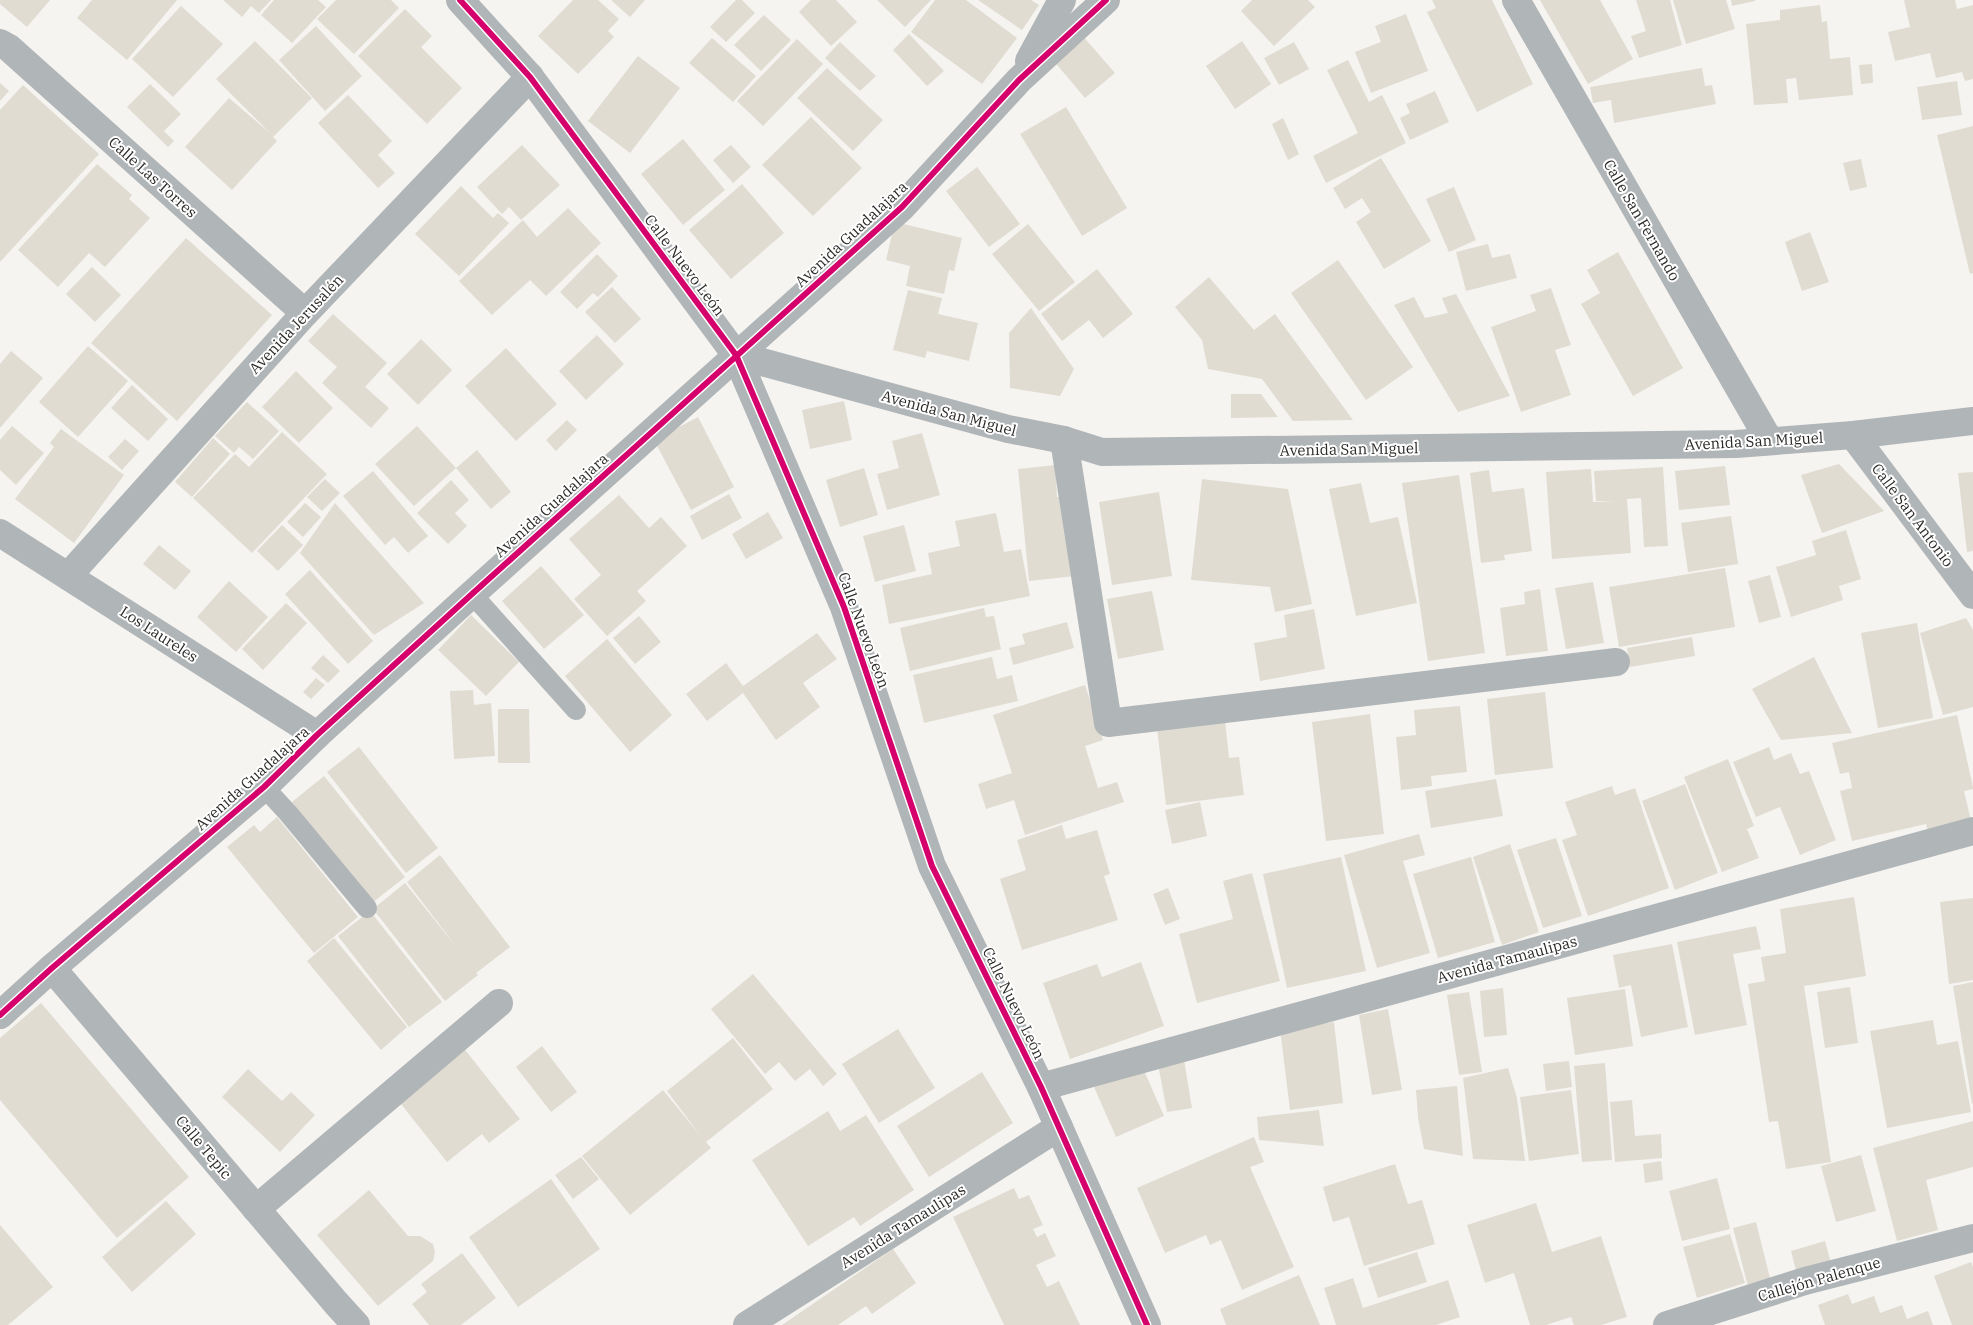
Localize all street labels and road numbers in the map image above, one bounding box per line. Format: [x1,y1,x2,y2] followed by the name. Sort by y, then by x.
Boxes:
[105,132,201,222] street label: Calle Las Torres
[1600,156,1684,284] street label: Calle San Fernando
[791,177,911,291] street label: Avenida Guadalajara
[641,211,730,320] street label: Calle Nuevo León
[245,270,347,378] street label: Avenida Jerusalén
[880,386,1018,440] street label: Avenida San Miguel
[1684,428,1824,454] street label: Avenida San Miguel
[1279,438,1419,460] street label: Avenida San Miguel
[490,449,612,561] street label: Avenida Guadalajara
[1868,459,1958,571] street label: Calle San Antonio
[834,569,894,691] street label: Calle Nuevo León
[116,602,202,666] street label: Los Laureles
[191,722,313,834] street label: Avenida Guadalajara
[1435,931,1579,987] street label: Avenida Tamaulipas
[979,944,1049,1062] street label: Calle Nuevo León
[172,1111,236,1183] street label: Calle Tepic
[837,1180,969,1272] street label: Avenida Tamaulipas
[1756,1252,1882,1306] street label: Callejón Palenque

